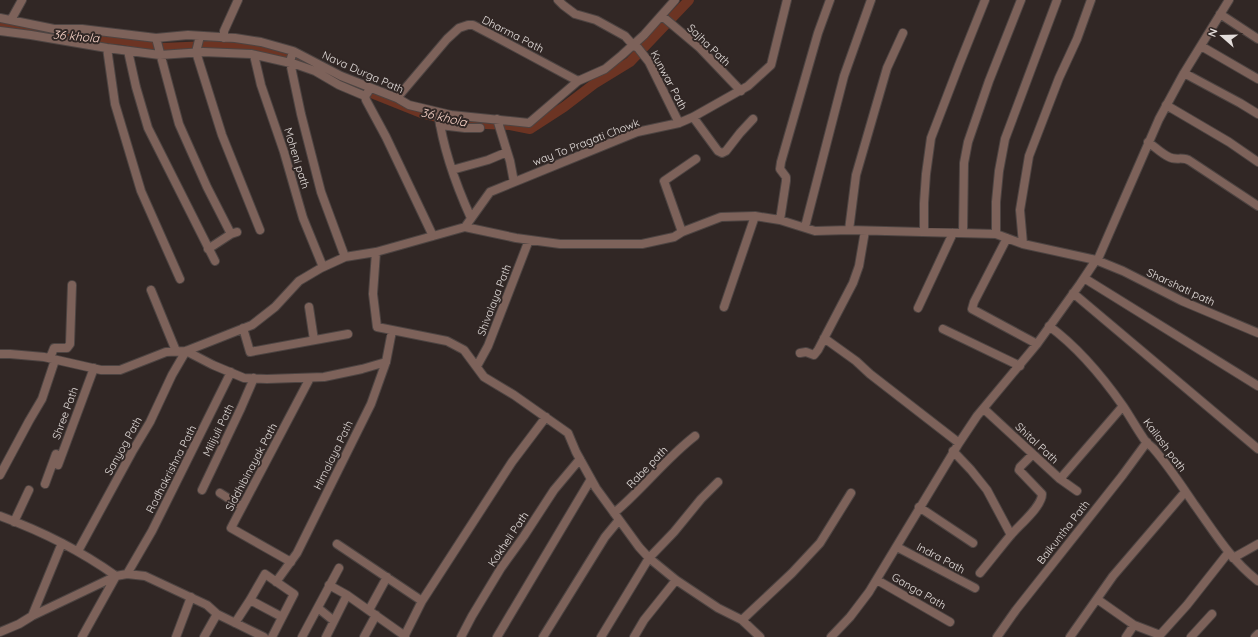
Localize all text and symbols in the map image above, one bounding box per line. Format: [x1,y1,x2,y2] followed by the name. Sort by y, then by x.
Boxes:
[480,12,546,56] street label: Dharma Path
[1202,16,1242,56] north arrow
[684,21,734,69] street label: Sajha Path
[1205,26,1221,39] text: N
[52,27,101,46] water label: 36 khola
[320,48,406,96] street label: Nava Durga Path
[647,48,691,112] street label: Kunwar Path
[420,104,469,130] water label: 36 khola
[531,115,642,169] street label: way To Pragati Chowk
[281,126,313,190] street label: Moheni path
[474,262,514,338] street label: Shivalaya Path
[1145,265,1217,309] street label: Sharshati path
[49,385,81,441] street label: Shree Path
[199,401,237,459] street label: Milijuli Path
[101,414,145,478] street label: Sanyog Path
[1140,415,1190,475] street label: Kailash path
[310,418,356,492] street label: Himalaya Path
[1013,420,1061,466] street label: Shital Path
[222,421,280,513] street label: Siddhibinayak Path
[143,423,199,515] street label: Radhakrishna Path
[623,443,671,491] street label: Rabe path
[1034,497,1092,567] street label: Baikuntha Path
[485,509,531,569] street label: Kokheli Path
[914,539,968,577] street label: Indra Path
[889,570,949,612] street label: Ganga Path

